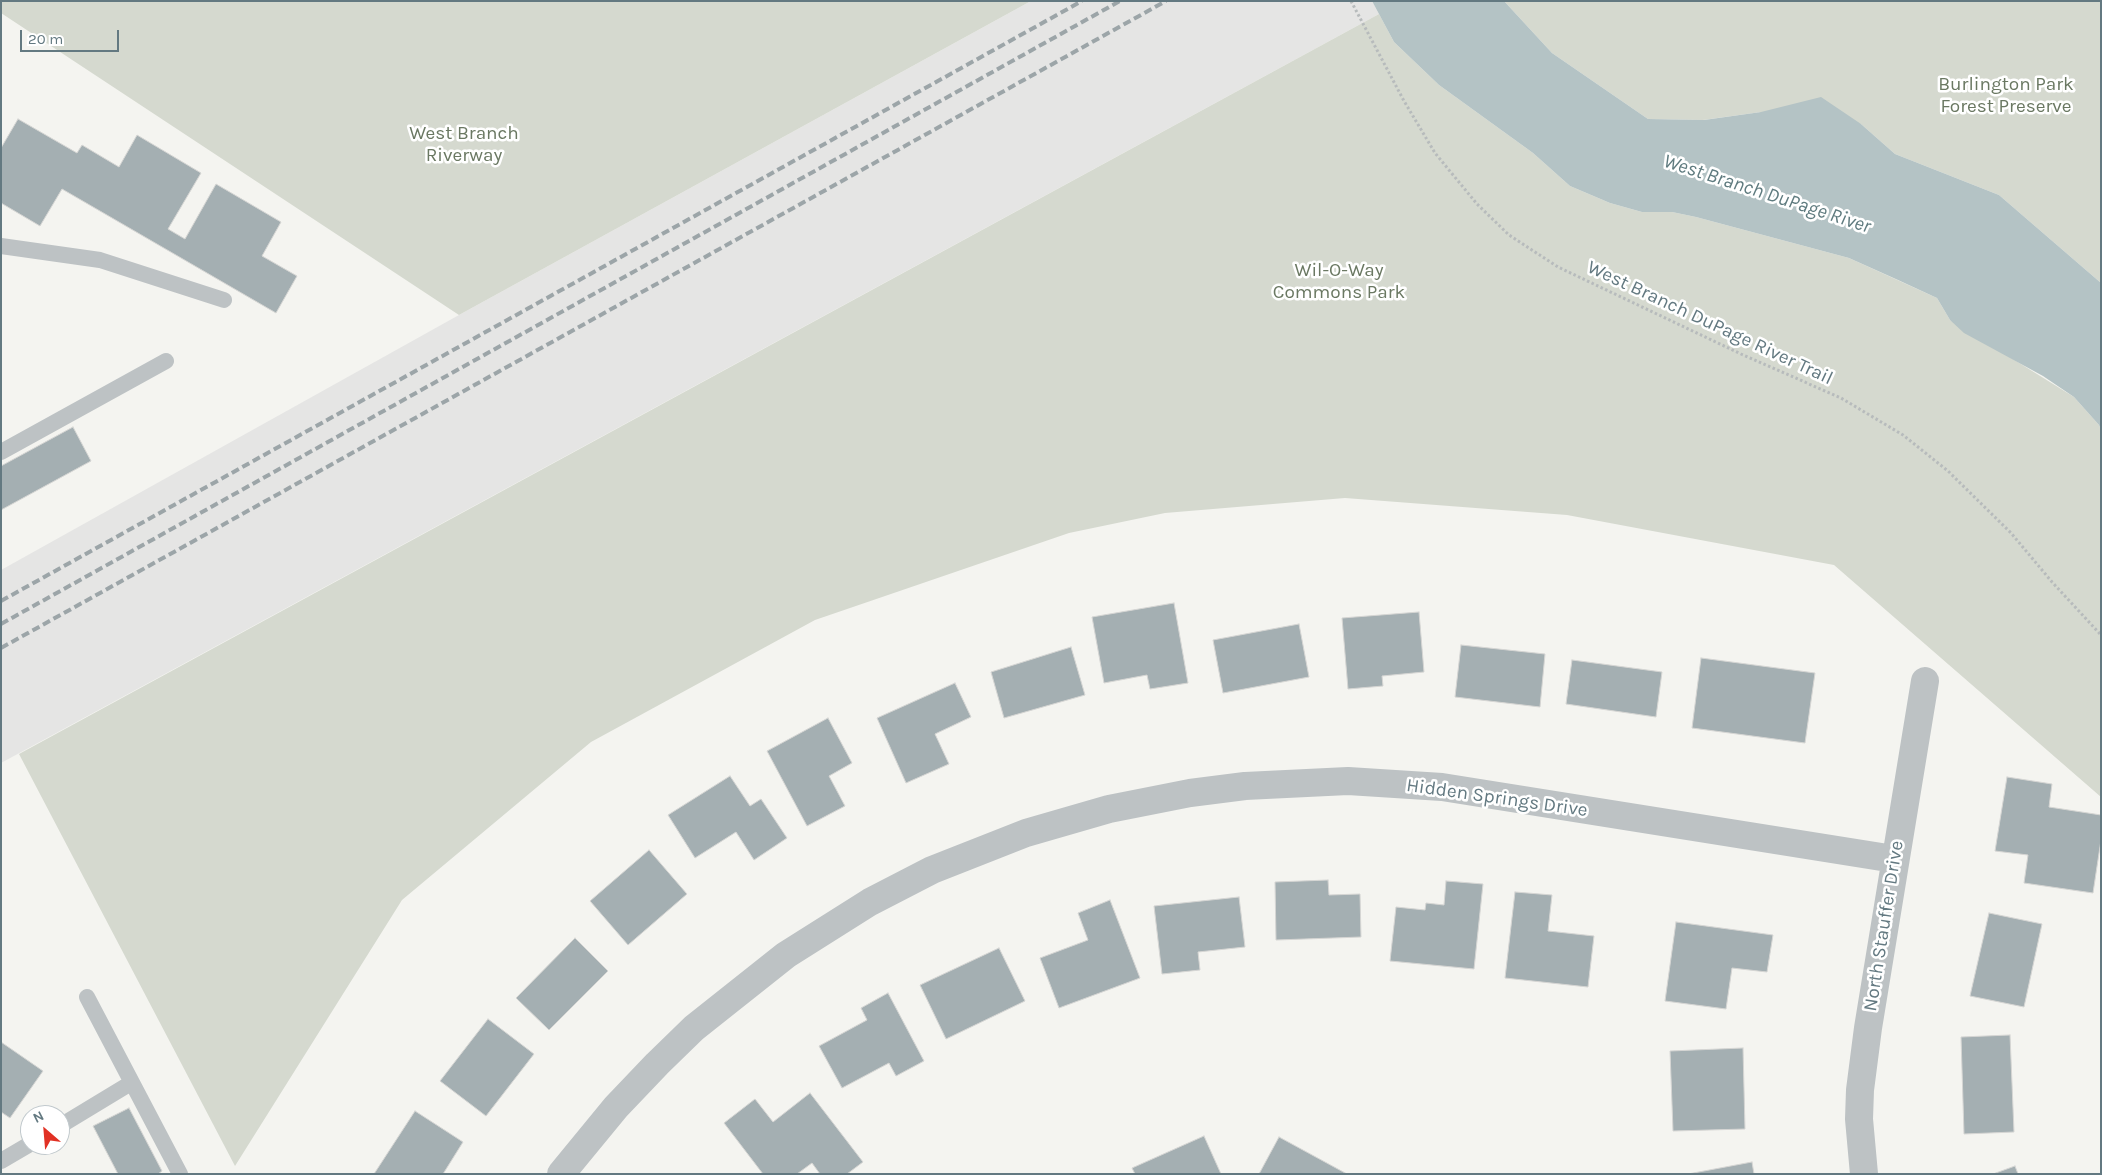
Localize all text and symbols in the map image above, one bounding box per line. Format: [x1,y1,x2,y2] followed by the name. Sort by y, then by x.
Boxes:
[22,20,121,52] scale bar
[28,30,63,48] text: 20 m
[1938,74,2074,118] park label: Burlington Park Forest Preserve
[409,123,519,167] park label: West Branch Riverway
[1660,149,1874,239] water label: West Branch DuPage River
[1583,256,1837,390] street label: West Branch DuPage River Trail
[1273,260,1405,304] park label: Wil-O-Way Commons Park
[1405,774,1589,822] street label: Hidden Springs Drive
[1859,839,1909,1013] street label: North Stauffer Drive
[20,1105,70,1155] north arrow
[30,1107,47,1127] text: N

